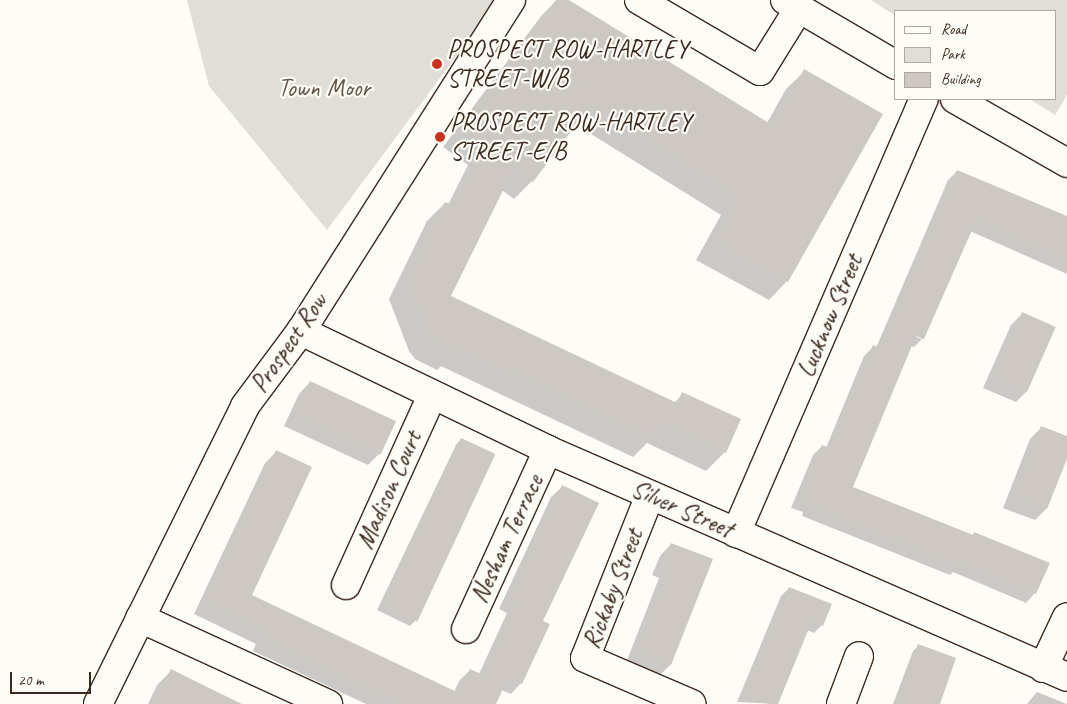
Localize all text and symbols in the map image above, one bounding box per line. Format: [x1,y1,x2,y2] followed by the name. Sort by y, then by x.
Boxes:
[894,10,1057,100] legend
[941,20,966,39] text: Road
[447,35,688,94] place label: PROSPECT ROW-HARTLEY STREET-W/B
[941,45,965,64] text: Park
[431,58,443,70] marker: PROSPECT ROW-HARTLEY STREET-W/B
[941,70,980,89] text: Building
[278,73,370,103] park label: Town Moor
[450,108,691,167] place label: PROSPECT ROW-HARTLEY STREET-E/B
[434,131,446,143] marker: PROSPECT ROW-HARTLEY STREET-E/B
[791,250,869,382] street label: Lucknow Street
[244,288,334,398] street label: Prospect Row
[350,427,428,553] street label: Madison Court
[465,471,549,607] street label: Nesham Terrace
[627,473,737,545] street label: Silver Street
[576,525,650,653] street label: Rickaby Street
[12,662,94,694] scale bar
[18,671,44,690] text: 20 m

